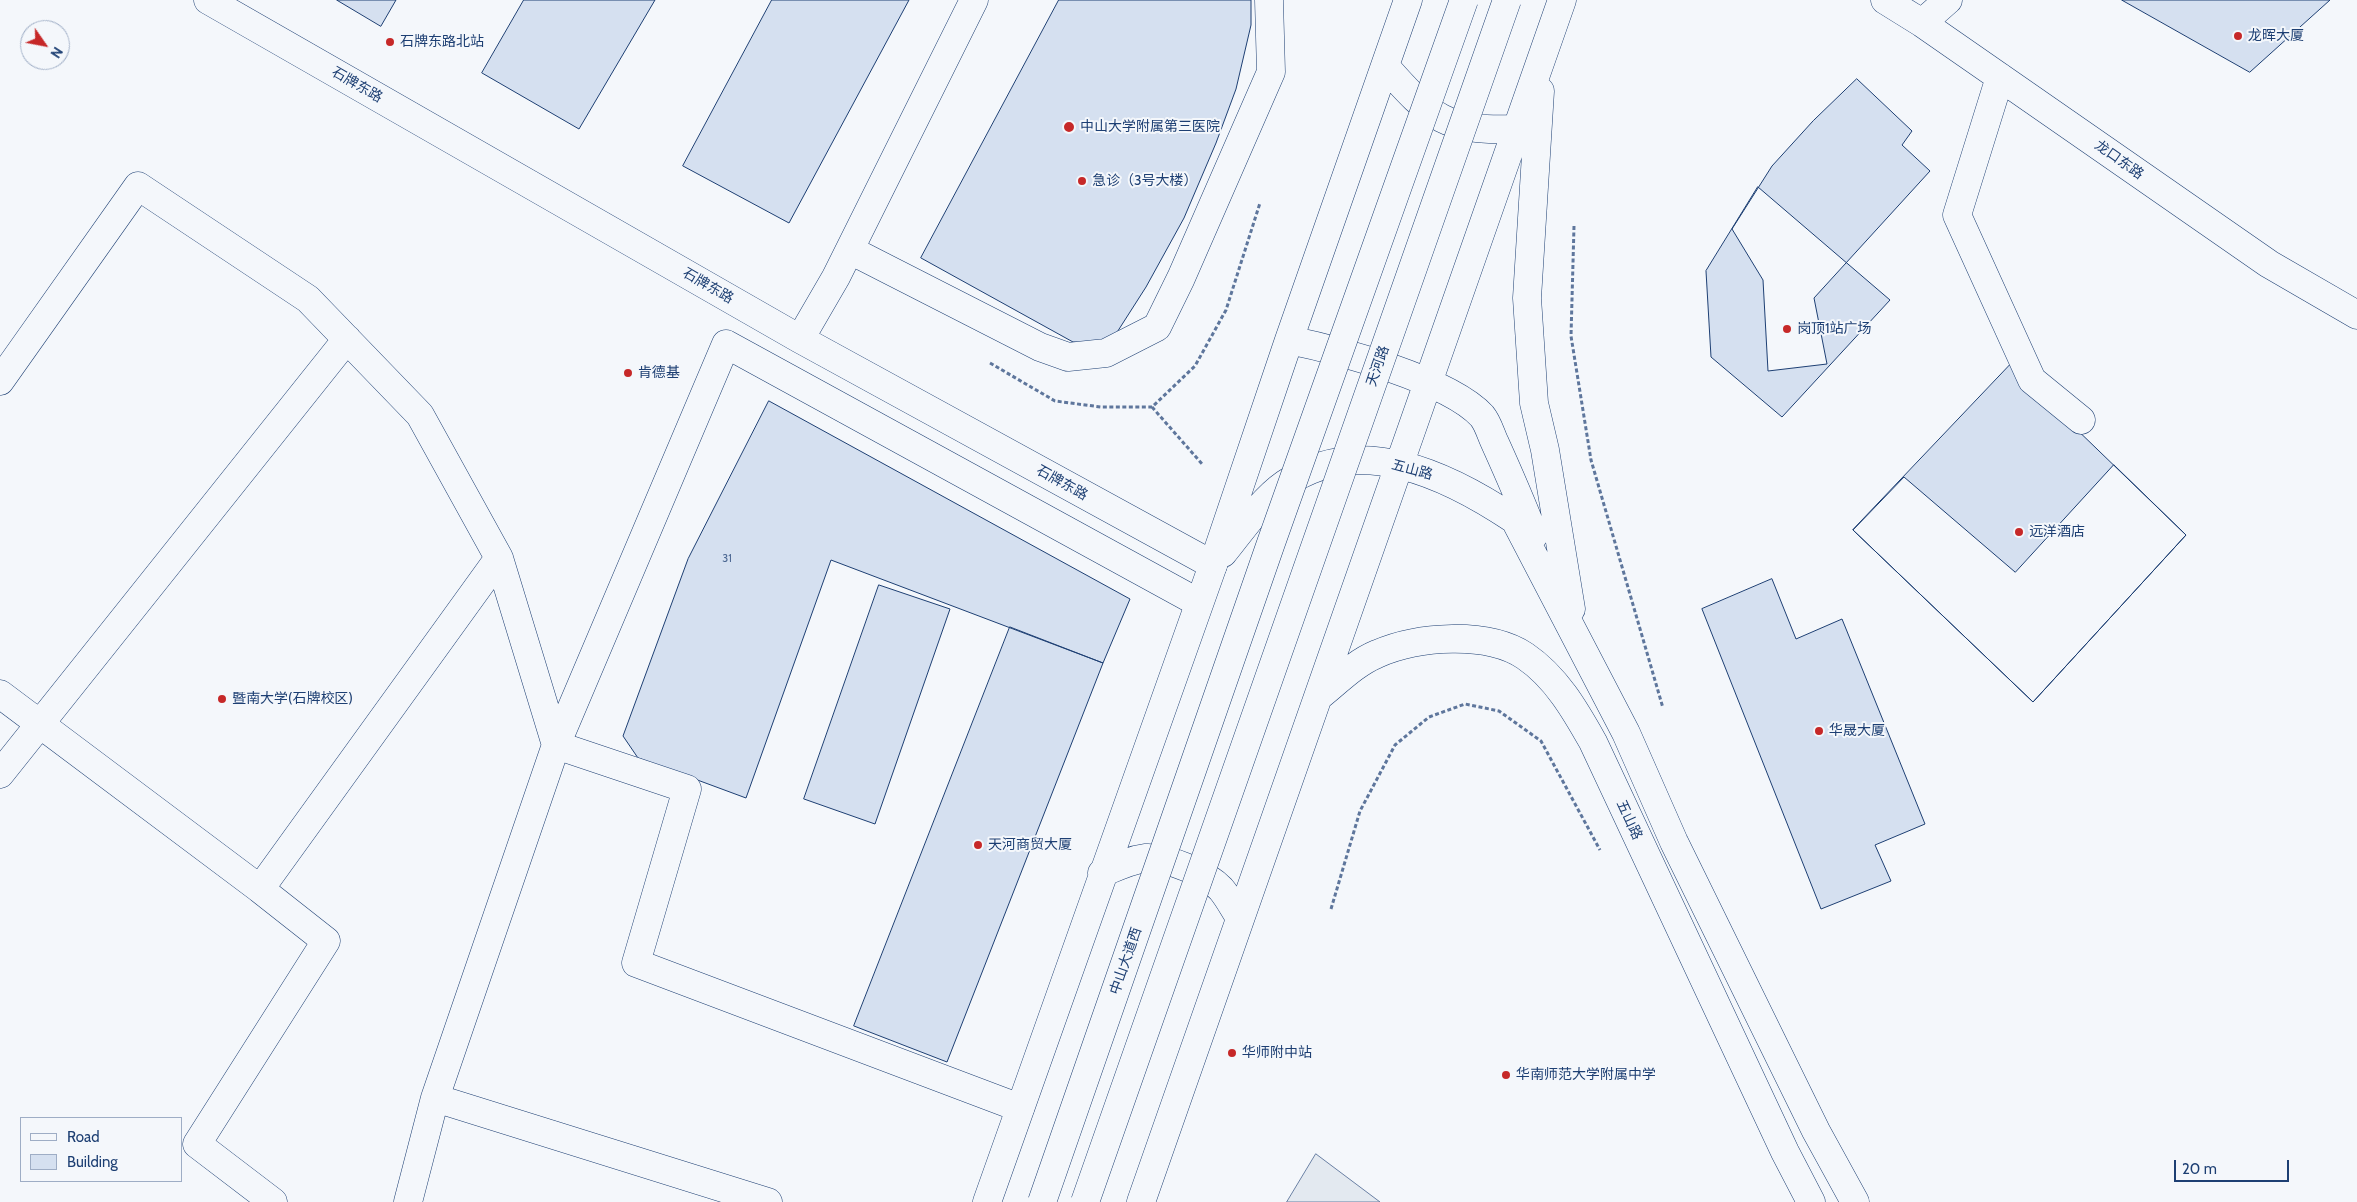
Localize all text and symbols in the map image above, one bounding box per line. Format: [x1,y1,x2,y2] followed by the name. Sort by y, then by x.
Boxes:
[20,20,70,70] north arrow
[2248,28,2304,44] place label: 龙晖大厦
[2232,30,2244,42] marker: 龙晖大厦
[400,34,484,50] place label: 石牌东路北站
[384,36,396,48] marker: 石牌东路北站
[46,44,67,62] text: N
[329,64,385,106] street label: 石牌东路
[1080,119,1220,135] place label: 中山大学附属第三医院
[1062,120,1076,134] marker: 中山大学附属第三医院
[2091,137,2147,183] street label: 龙口东路
[1092,173,1198,189] place label: 急诊（3号大楼）
[1076,175,1088,187] marker: 急诊（3号大楼）
[680,265,736,307] street label: 石牌东路
[1797,321,1872,337] place label: 岗顶1站广场
[1781,323,1793,335] marker: 岗顶1站广场
[1363,343,1393,389] street label: 天河路
[638,365,680,381] place label: 肯德基
[622,367,634,379] marker: 肯德基
[1390,456,1434,484] street label: 五山路
[1033,462,1091,504] street label: 石牌东路
[2029,524,2085,540] place label: 远洋酒店
[2013,526,2025,538] marker: 远洋酒店
[722,552,732,566] house number: 31
[232,691,353,707] place label: 暨南大学(石牌校区)
[216,693,228,705] marker: 暨南大学(石牌校区)
[1829,723,1885,739] place label: 华晟大厦
[1813,725,1825,737] marker: 华晟大厦
[1613,797,1645,843] street label: 五山路
[988,837,1072,853] place label: 天河商贸大厦
[972,839,984,851] marker: 天河商贸大厦
[1107,925,1145,997] street label: 中山大道西
[1242,1045,1312,1061] place label: 华师附中站
[1226,1047,1238,1059] marker: 华师附中站
[1516,1067,1656,1083] place label: 华南师范大学附属中学
[1500,1069,1512,1081] marker: 华南师范大学附属中学
[20,1117,182,1182] legend
[67,1128,100,1146] text: Road
[2177,1150,2292,1182] scale bar
[67,1153,118,1171] text: Building
[2182,1160,2217,1178] text: 20 m

